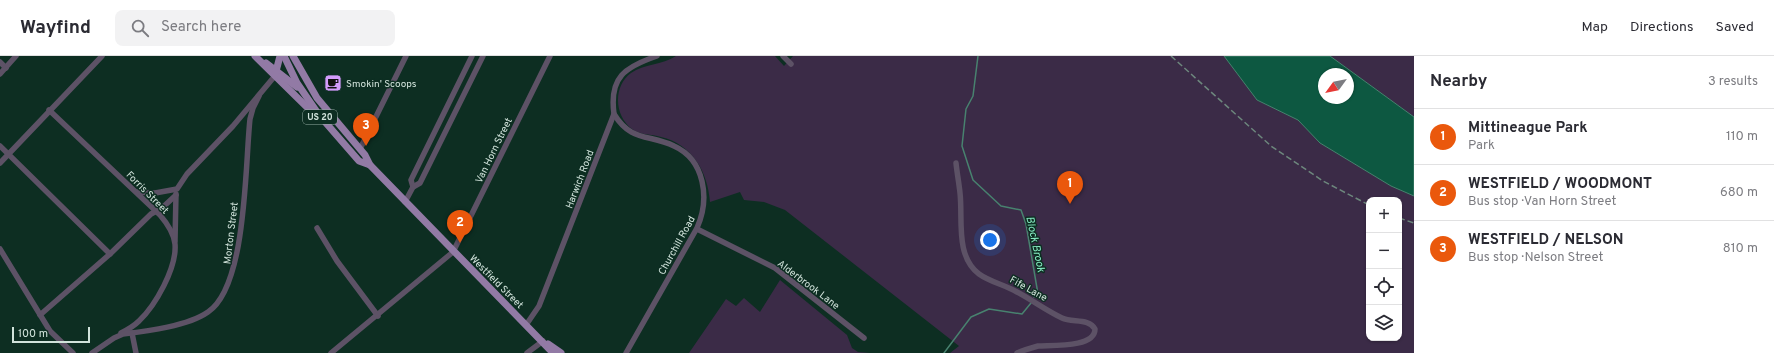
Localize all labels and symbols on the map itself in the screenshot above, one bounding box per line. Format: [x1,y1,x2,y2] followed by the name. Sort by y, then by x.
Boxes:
[1318,68,1354,104] north arrow
[323,73,343,93] cafe icon: Smokin' Scoops
[346,78,417,91] place label: Smokin' Scoops
[303,110,337,124] road number: US 20
[353,113,379,146] pin: 3
[473,116,516,185] street label: Van Horn Street
[563,148,598,211] street label: Harwich Road
[123,169,171,217] street label: Forris Street
[1057,171,1083,204] pin: 1
[221,201,242,265] street label: Morton Street
[447,210,473,243] pin: 2
[656,214,699,277] street label: Churchill Road
[1022,215,1048,274] water label: Block Brook
[980,230,1000,250] your location
[466,252,526,312] street label: Westfield Street
[774,258,842,313] street label: Alderbrook Lane
[1007,274,1049,305] street label: Fife Lane
[12,325,90,344] scale bar

